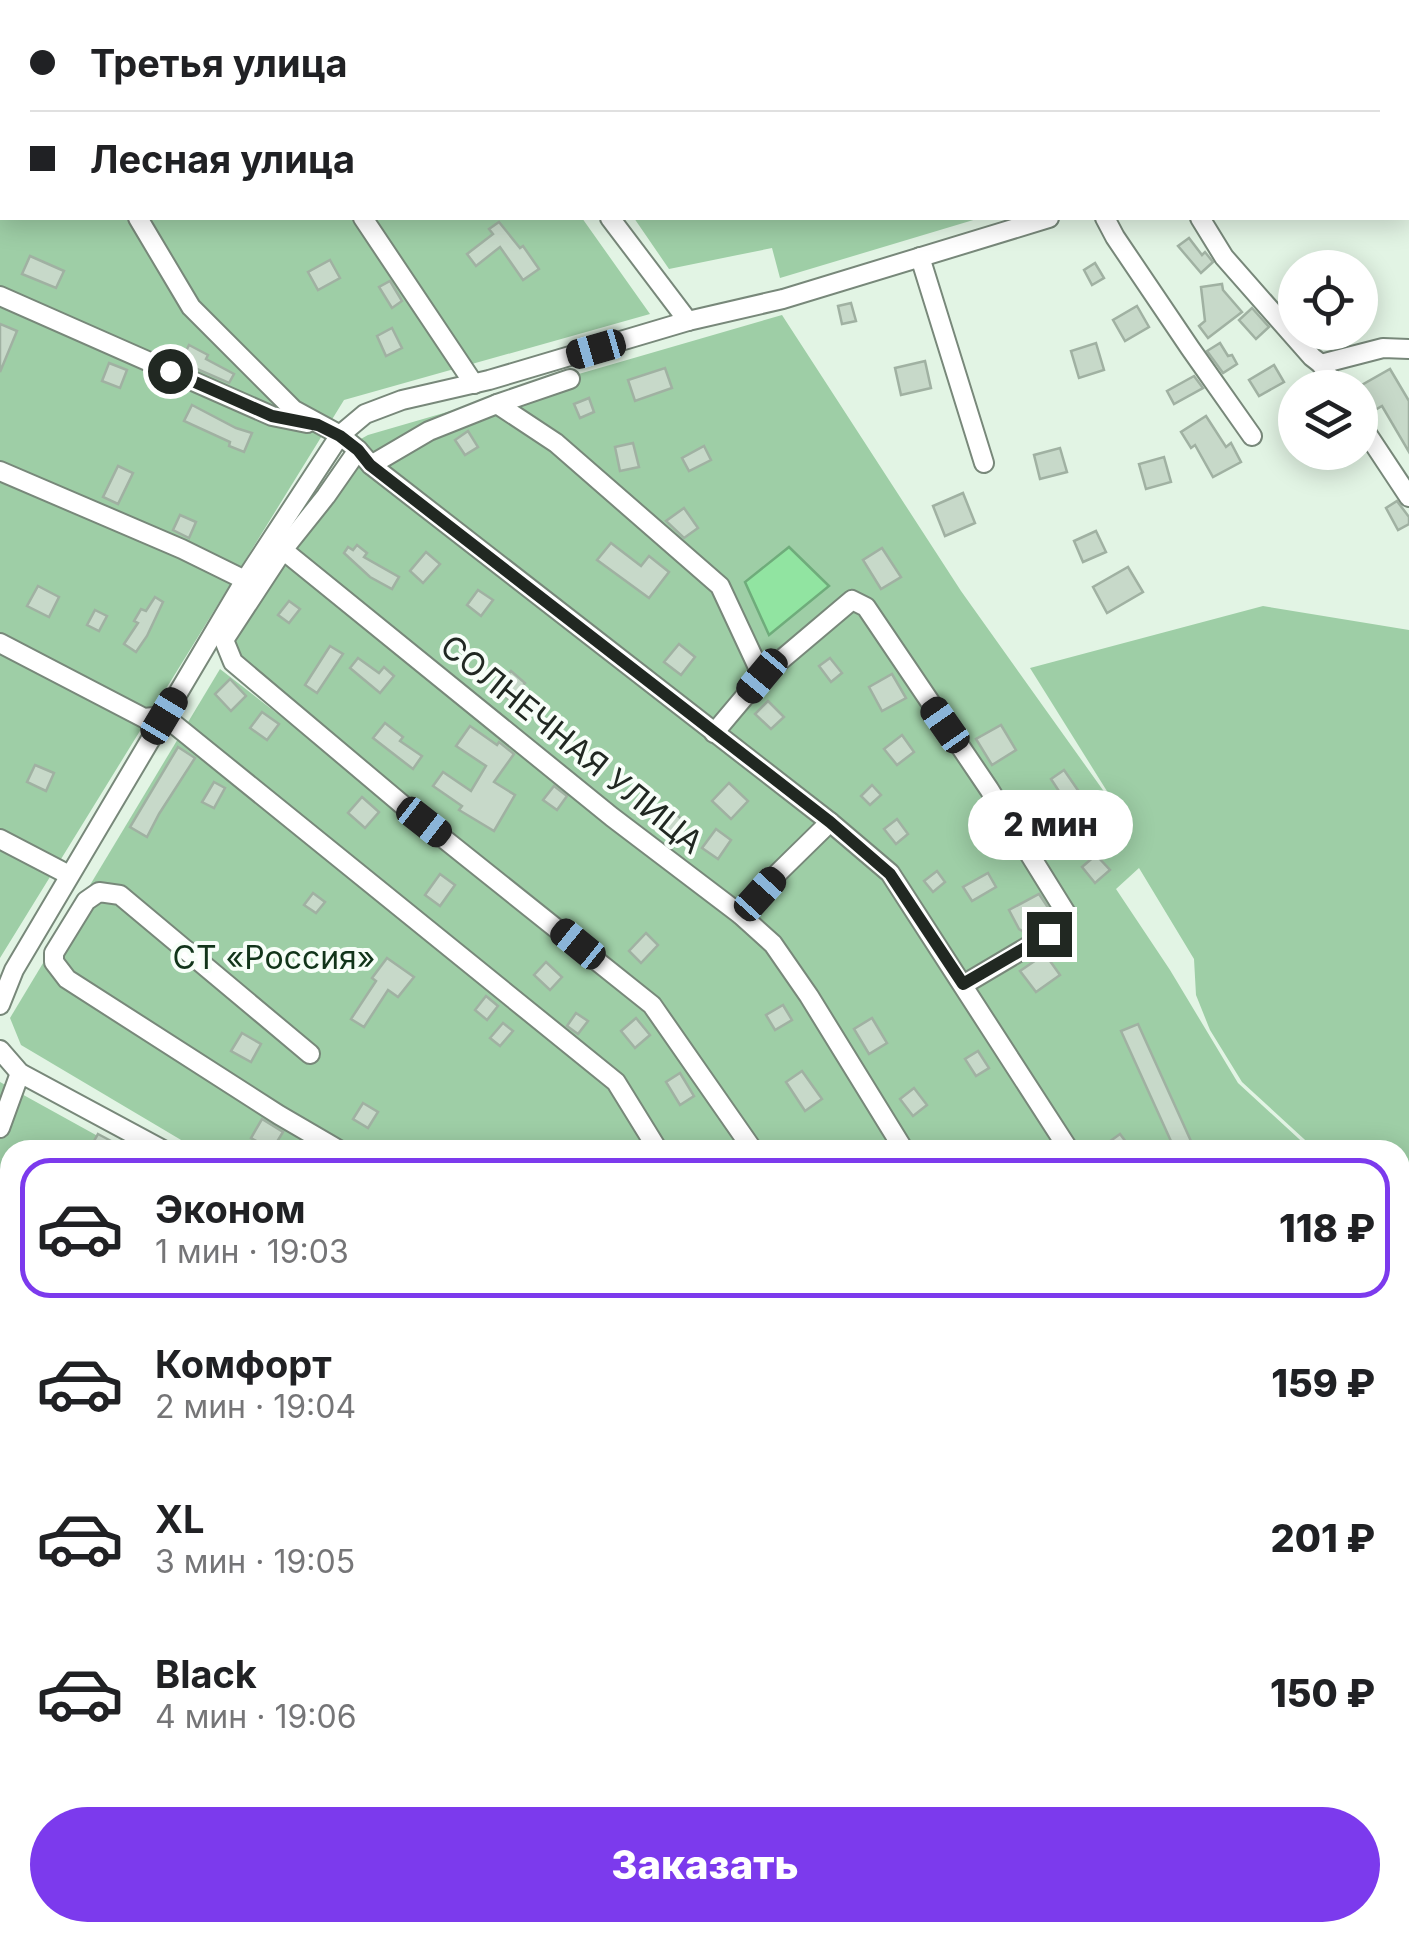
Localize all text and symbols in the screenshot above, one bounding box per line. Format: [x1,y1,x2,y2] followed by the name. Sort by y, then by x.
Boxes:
[90,40,348,86] text: Третья улица
[90,136,355,182] text: Лесная улица
[1278,250,1378,470] map controls
[1278,250,1378,350] button: locate
[563,326,629,372] car
[148,349,193,394] route start
[1278,370,1378,470] button: layers
[433,626,711,862] street label: СОЛНЕЧНАЯ УЛИЦА
[731,643,793,709] car
[136,683,192,749] car
[916,692,974,758] car
[966,789,1132,859] callout: 2 мин
[391,792,457,852] car
[1003,805,1098,844] text: 2 мин
[729,862,791,926] car
[1027,912,1072,957] route end
[545,913,611,975] car
[173,938,375,977] park label: СТ «Россия»
[35,1183,125,1273] icon: car
[155,1186,306,1232] text: Эконом
[1279,1205,1375,1251] text: 118 ₽
[155,1232,349,1271] text: 1 мин · 19:03
[35,1338,125,1428] icon: car
[155,1341,332,1387] text: Комфорт
[1271,1360,1375,1406] text: 159 ₽
[155,1387,356,1426] text: 2 мин · 19:04
[35,1493,125,1583] icon: car
[155,1496,205,1542] text: XL
[1271,1515,1375,1561] text: 201 ₽
[155,1542,355,1581] text: 3 мин · 19:05
[35,1648,125,1738] icon: car
[155,1651,257,1697] text: Black
[1270,1670,1375,1716] text: 150 ₽
[155,1697,356,1736] text: 4 мин · 19:06
[30,1807,1380,1922] button: Заказать

